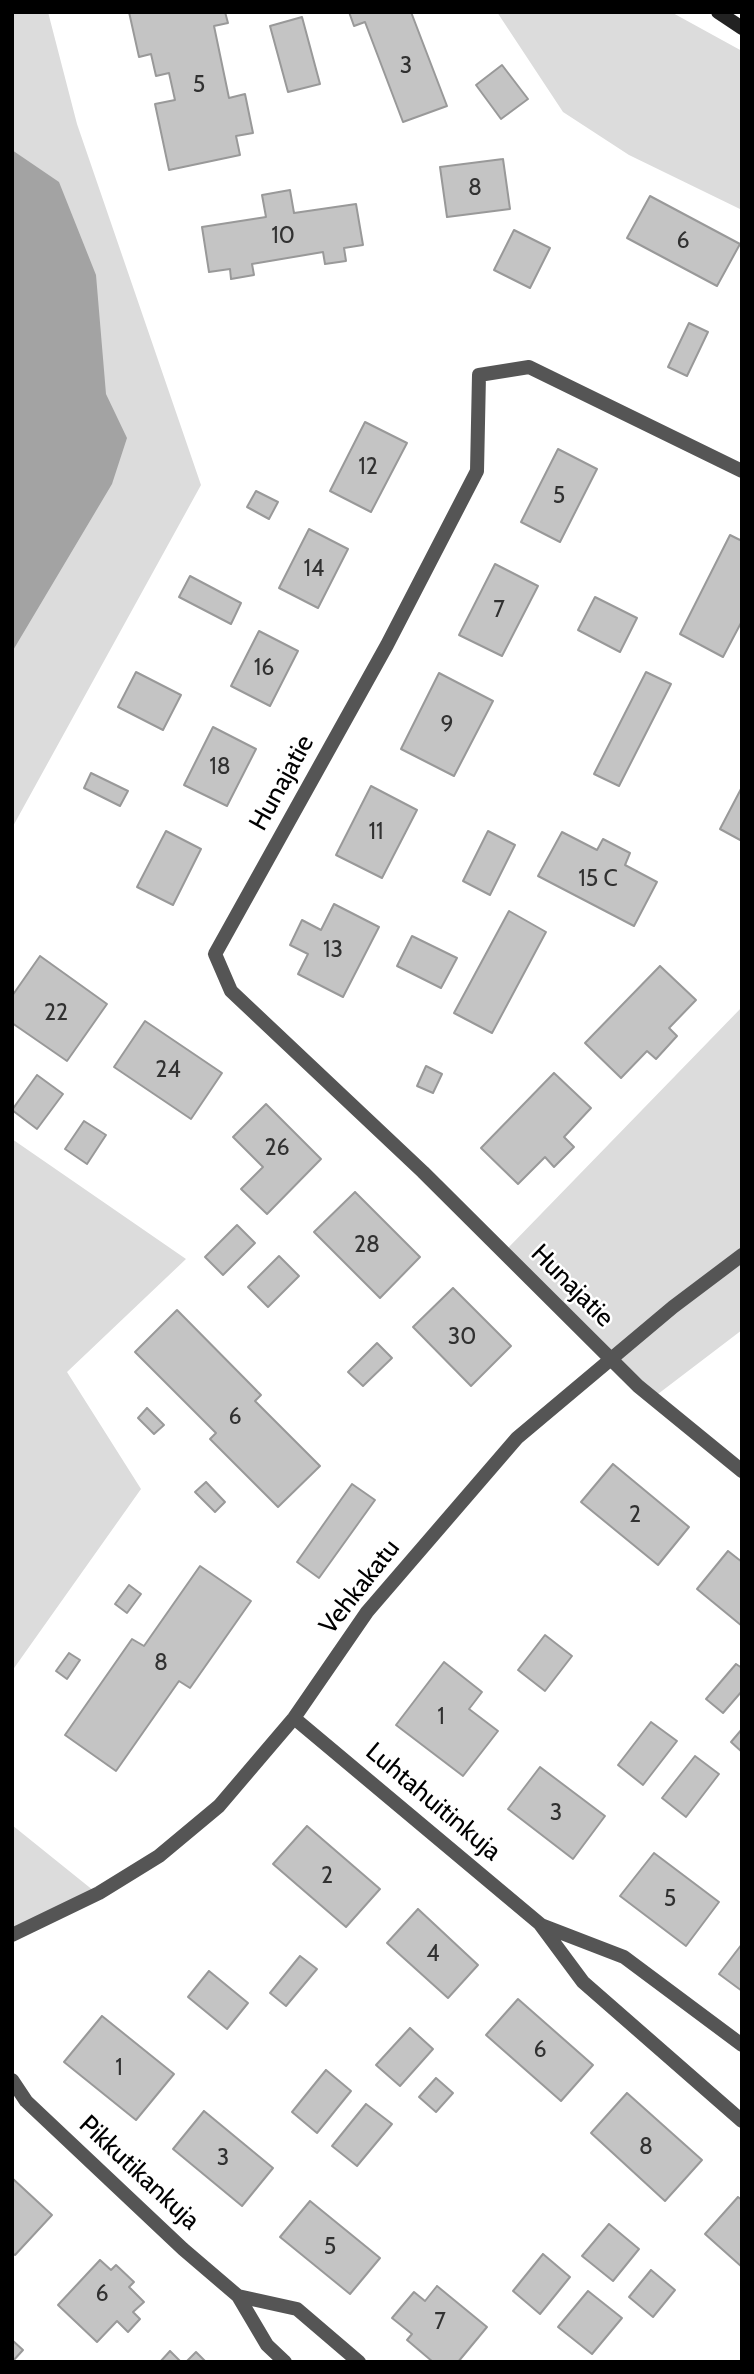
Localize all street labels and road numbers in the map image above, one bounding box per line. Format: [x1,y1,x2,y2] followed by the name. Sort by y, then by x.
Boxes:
[243,730,321,836] street label: Hunajatie
[524,1238,620,1334] street label: Hunajatie
[313,1533,407,1641] street label: Vehkakatu
[359,1736,507,1868] street label: Luhtahuitinkuja
[72,2109,206,2237] street label: Pikkutikankuja

